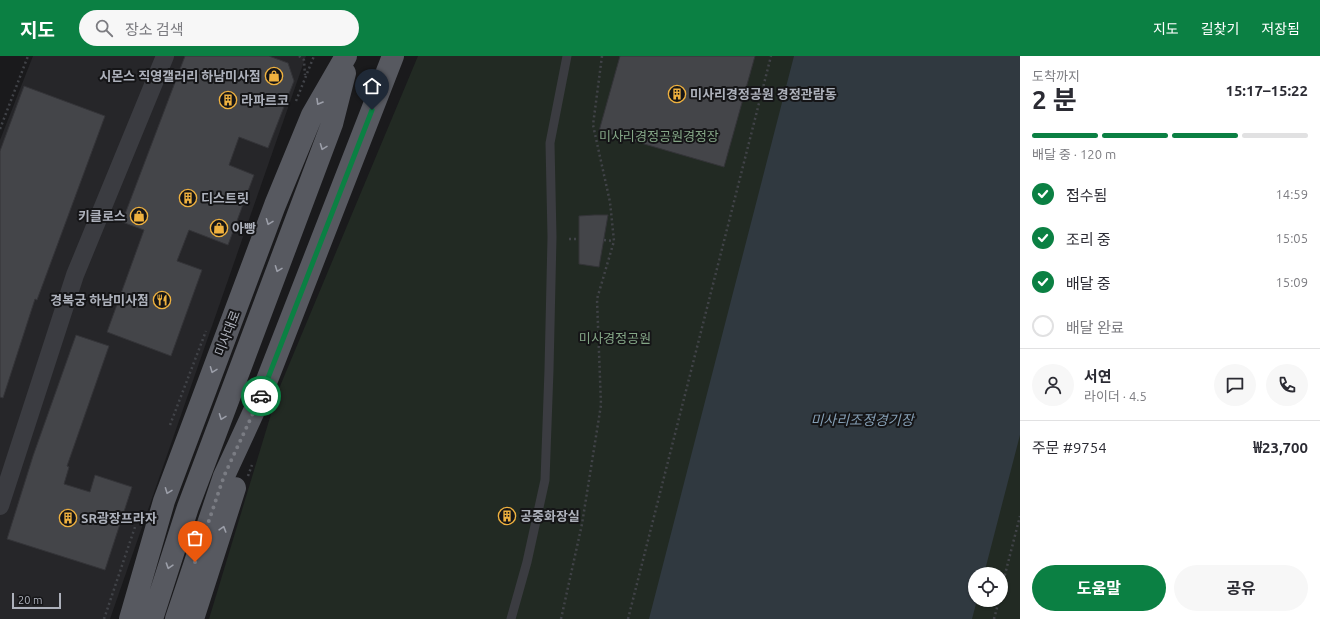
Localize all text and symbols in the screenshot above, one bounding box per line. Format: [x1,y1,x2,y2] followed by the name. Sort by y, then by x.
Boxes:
[79,10,359,46] search box
[93,17,115,39] icon: search
[20,19,55,41] text: 지도
[125,21,184,38] text: 장소 검색
[1153,21,1179,37] text: 지도
[1201,21,1239,37] text: 길찾기
[1261,21,1300,37] text: 저장됨
[264,66,284,86] shop icon: 시몬스 직영갤러리 하남미사점
[99,69,261,83] place label: 시몬스 직영갤러리 하남미사점
[355,69,389,110] pin
[1032,69,1080,83] text: 도착까지
[361,75,383,97] icon: home
[1225,82,1308,99] text: 15:17–15:22
[667,84,687,104] building icon: 미사리경정공원 경정관람동
[1032,85,1077,114] text: 2 분
[690,87,837,101] place label: 미사리경정공원 경정관람동
[218,90,238,110] building icon: 라파르코
[241,93,289,107] place label: 라파르코
[317,98,324,105] one-way arrow
[599,129,719,143] park label: 미사리경정공원경정장
[320,144,328,151] one-way arrow
[1032,147,1116,161] text: 배달 중 · 120 m
[1032,183,1054,205] icon: check
[1066,187,1107,204] text: 접수됨
[1275,187,1308,201] text: 14:59
[178,188,198,208] building icon: 디스트릿
[201,191,249,205] place label: 디스트릿
[129,206,149,226] shop icon: 키클로스
[78,209,126,223] place label: 키클로스
[209,218,229,238] shop icon: 아빵
[265,218,273,225] one-way arrow
[232,221,256,235] place label: 아빵
[1032,227,1054,249] icon: check
[1066,231,1111,248] text: 조리 중
[1275,231,1308,245] text: 15:05
[274,266,282,273] one-way arrow
[1032,271,1054,293] icon: check
[1066,275,1111,292] text: 배달 중
[1275,275,1308,289] text: 15:09
[152,290,172,310] restaurant icon: 경복궁 하남미사점
[50,293,149,307] place label: 경복궁 하남미사점
[212,308,242,358] street label: 미사대로
[1066,319,1125,336] text: 배달 완료
[579,331,651,345] park label: 미사경정공원
[1032,364,1074,406] button: person
[1214,364,1256,406] button: chat
[1266,364,1308,406] button: phone
[210,366,218,373] one-way arrow
[1084,368,1112,385] text: 서연
[241,376,281,416] courier
[250,385,272,407] icon: car
[1084,389,1147,403] text: 라이더 · 4.5
[810,412,916,428] water label: 미사리조정경기장
[219,414,227,421] one-way arrow
[1032,439,1107,456] text: 주문 #9754
[1253,439,1308,456] text: ₩23,700
[164,488,172,495] one-way arrow
[497,506,517,526] building icon: 공중화장실
[58,508,78,528] building icon: SR광장프라자
[520,509,580,523] place label: 공중화장실
[81,511,157,525] place label: SR광장프라자
[178,521,212,562] pin
[218,526,227,533] one-way arrow
[184,527,206,549] icon: bag
[165,562,174,569] one-way arrow
[1032,565,1166,611] button: 도움말
[1174,565,1308,611] button: 공유
[968,567,1008,607] map controls
[968,567,1008,607] button: locate
[12,591,61,610] scale bar
[18,594,42,606] text: 20 m

